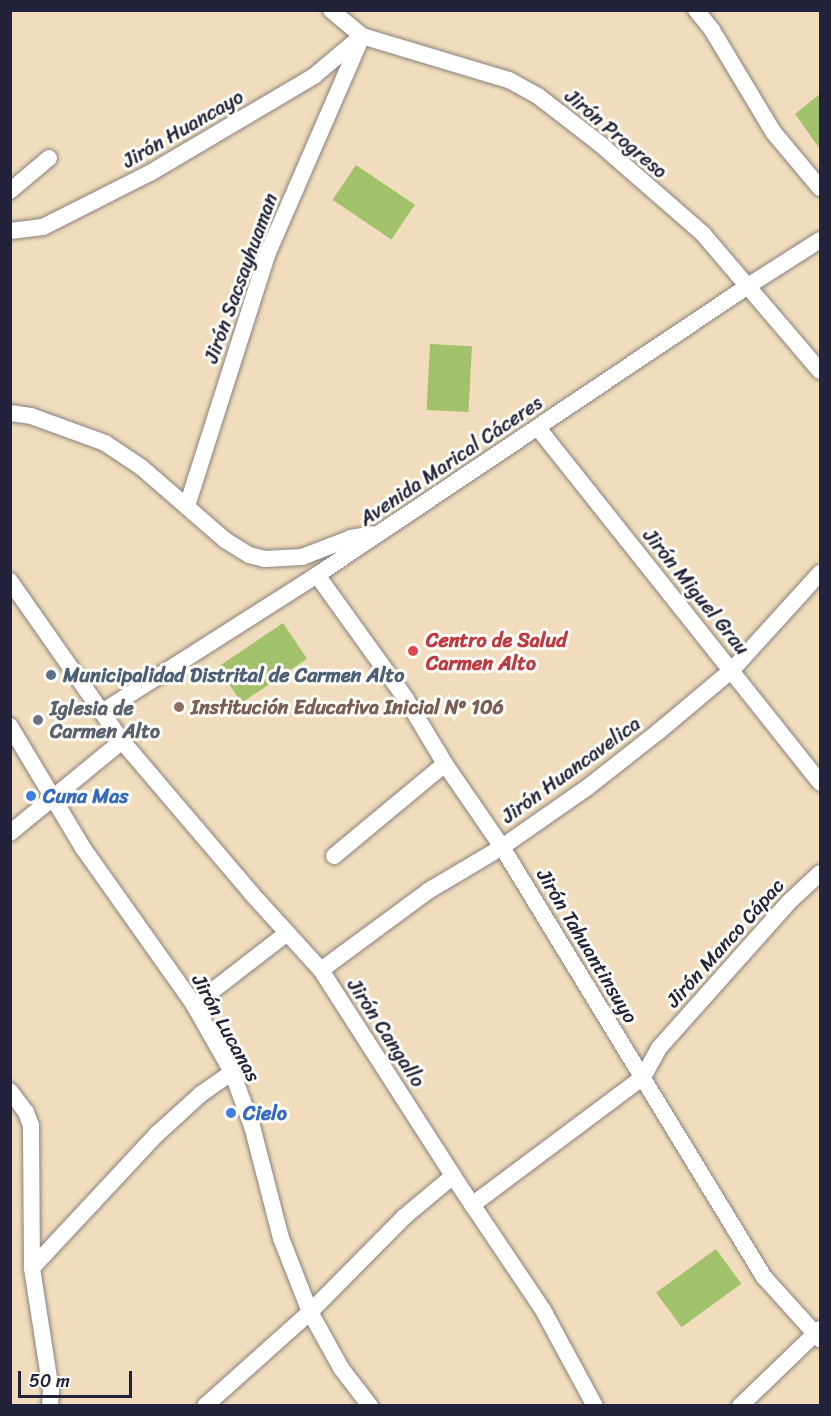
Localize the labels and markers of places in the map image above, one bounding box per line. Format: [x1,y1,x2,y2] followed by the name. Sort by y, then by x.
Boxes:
[426,628,567,675] place label: Centro de Salud Carmen Alto
[404,642,422,660] marker: Centro de Salud Carmen Alto
[63,663,405,687] place label: Municipalidad Distrital de Carmen Alto
[44,668,58,682] marker: Municipalidad Distrital de Carmen Alto
[191,695,504,719] place label: Institución Educativa Inicial Nº 106
[50,696,160,743] place label: Iglesia de Carmen Alto
[172,700,186,714] marker: Institución Educativa Inicial Nº 106
[31,713,45,727] marker: Iglesia de Carmen Alto
[43,784,128,808] place label: Cuna Mas
[24,789,38,803] marker: Cuna Mas
[243,1101,287,1125] place label: Cielo
[224,1106,238,1120] marker: Cielo

